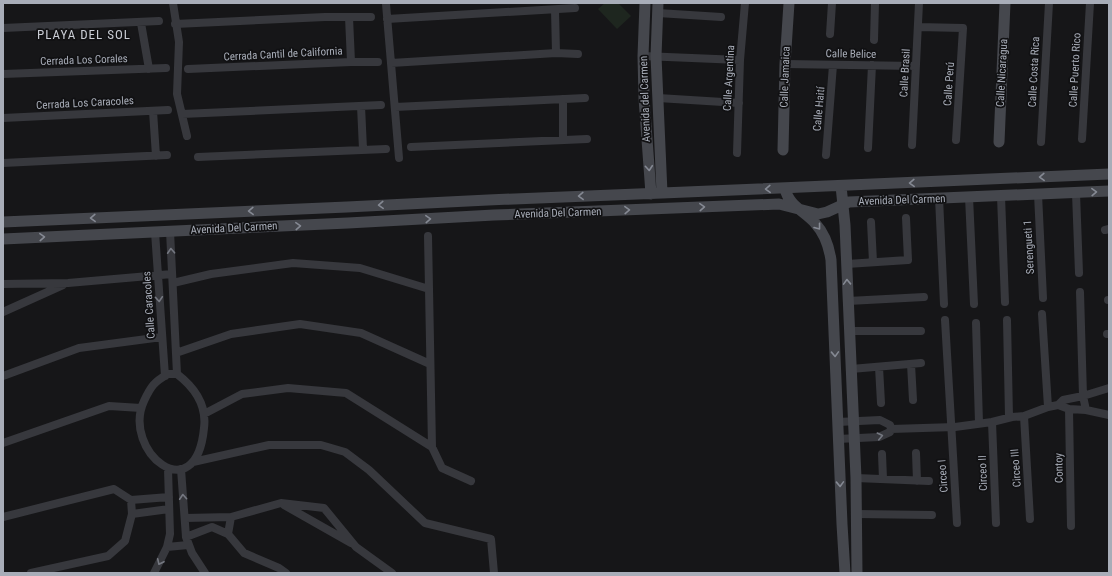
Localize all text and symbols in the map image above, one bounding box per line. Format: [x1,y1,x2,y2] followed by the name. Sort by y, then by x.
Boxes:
[37,27,131,42] district label: PLAYA DEL SOL
[1067,32,1083,108] street label: Calle Puerto Rico
[1026,36,1042,108] street label: Calle Costa Rica
[994,39,1010,107] street label: Calle Nicaragua
[223,44,343,64] street label: Cerrada Cantil de California
[721,45,737,111] street label: Calle Argentina
[777,46,793,108] street label: Calle Jamaica
[826,47,876,61] street label: Calle Belice
[897,48,913,98] street label: Calle Brasil
[40,52,128,68] street label: Cerrada Los Corales
[637,56,653,142] street label: Avenida del Carmen
[941,62,957,106] street label: Calle Perú
[811,86,827,132] street label: Calle Haití
[36,94,134,112] street label: Cerrada Los Caracoles
[644,165,653,171] one-way arrow
[1039,173,1045,181] one-way arrow
[909,178,915,187] one-way arrow
[765,185,771,193] one-way arrow
[1091,188,1097,196] one-way arrow
[578,192,584,201] one-way arrow
[858,192,946,208] street label: Avenida Del Carmen
[378,201,384,210] one-way arrow
[699,203,705,212] one-way arrow
[514,205,602,221] street label: Avenida Del Carmen
[624,206,630,215] one-way arrow
[248,207,254,216] one-way arrow
[90,214,96,222] one-way arrow
[425,214,431,223] one-way arrow
[190,219,278,237] street label: Avenida Del Carmen
[1021,220,1037,274] street label: Serengueti 1
[295,221,301,230] one-way arrow
[813,223,820,230] one-way arrow
[39,233,45,241] one-way arrow
[167,248,175,254] one-way arrow
[140,271,158,339] street label: Calle Caracoles
[843,279,852,285] one-way arrow
[155,296,164,302] one-way arrow
[830,351,839,357] one-way arrow
[877,432,884,440] one-way arrow
[1008,448,1024,488] street label: Circeo III
[1052,452,1066,483] street label: Contoy
[976,455,990,491] street label: Circeo II
[935,459,951,493] street label: Circeo I
[836,481,844,487] one-way arrow
[179,494,188,500] one-way arrow
[157,558,165,565] one-way arrow

